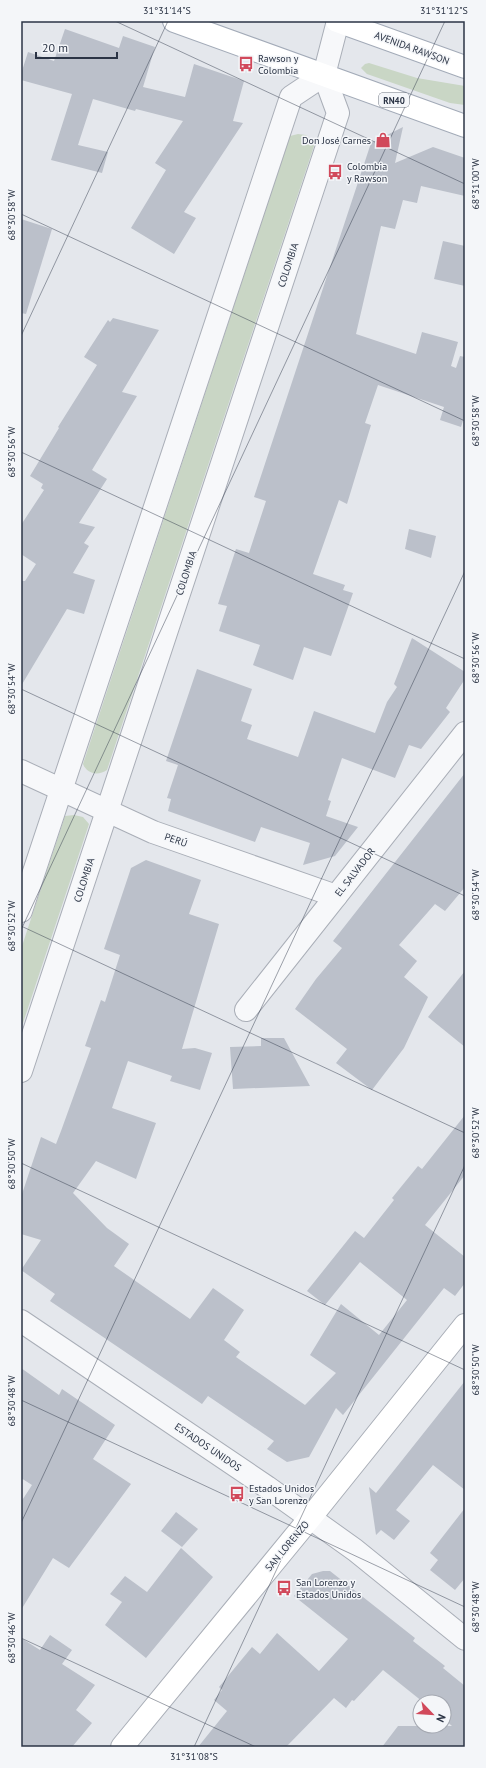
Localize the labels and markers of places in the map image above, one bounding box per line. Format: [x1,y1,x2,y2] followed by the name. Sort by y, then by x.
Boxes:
[258,52,299,77] place label: Rawson y Colombia
[237,55,255,73] bus stop icon: Rawson y Colombia
[374,131,392,149] shop icon: Don José Carnes
[302,134,371,147] place label: Don José Carnes
[347,160,387,185] place label: Colombia y Rawson
[326,163,344,181] bus stop icon: Colombia y Rawson
[249,1482,314,1507] place label: Estados Unidos y San Lorenzo
[228,1485,246,1503] bus stop icon: Estados Unidos y San Lorenzo
[296,1576,361,1601] place label: San Lorenzo y Estados Unidos
[275,1579,293,1597] bus stop icon: San Lorenzo y Estados Unidos

